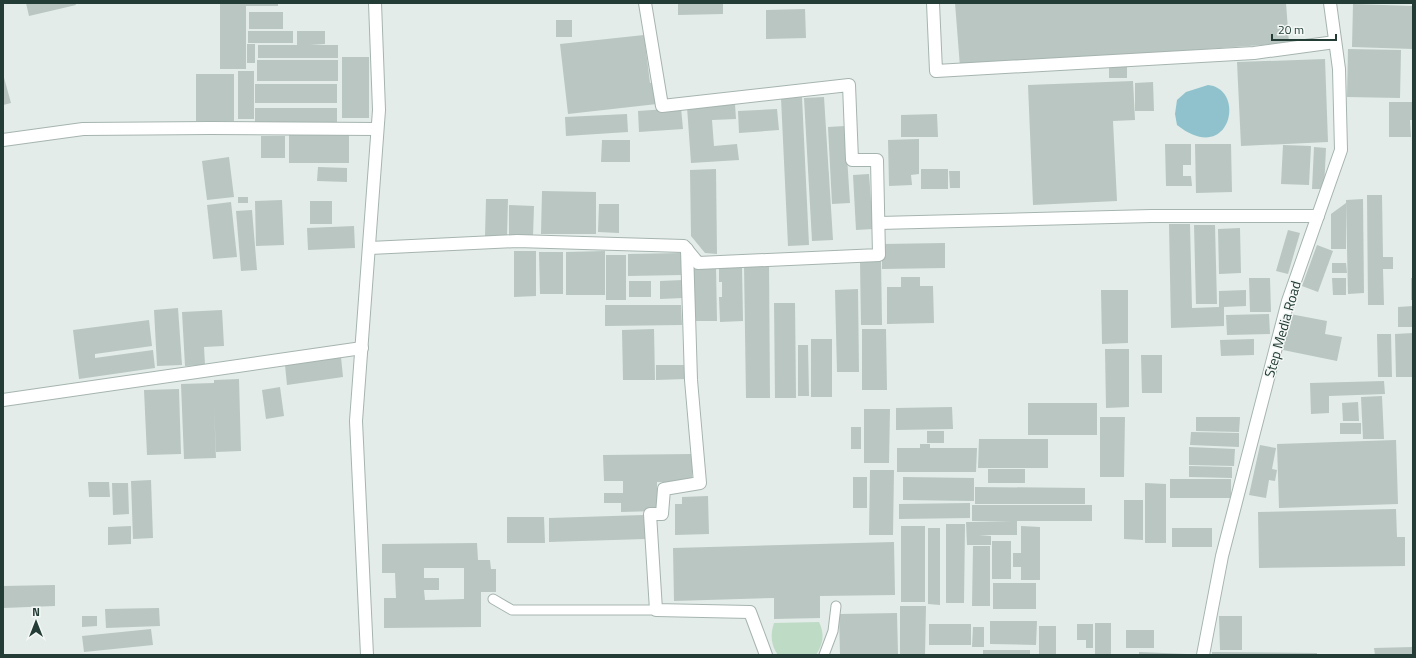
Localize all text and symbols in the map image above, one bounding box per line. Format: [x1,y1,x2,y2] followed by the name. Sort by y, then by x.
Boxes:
[1272,16,1336,42] scale bar
[1278,20,1304,39] text: 20 m
[1258,278,1306,380] street label: Step Media Road
[16,602,56,642] north arrow
[32,604,40,620] text: N

